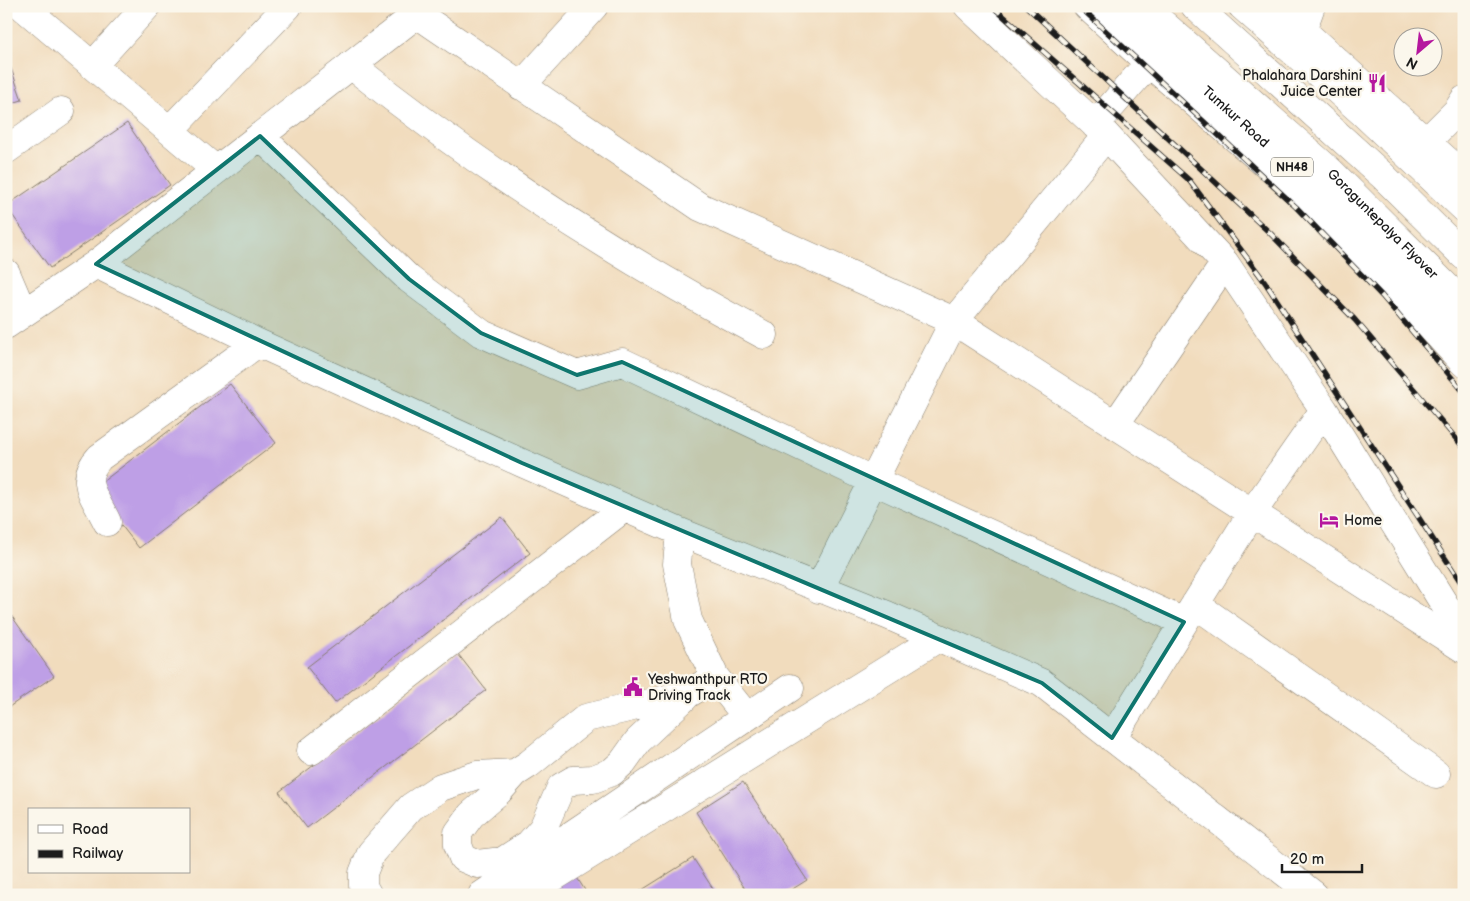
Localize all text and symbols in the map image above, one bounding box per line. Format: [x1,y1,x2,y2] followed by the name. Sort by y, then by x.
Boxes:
[1392,28,1442,78] north arrow
[1403,53,1421,73] text: N
[1242,67,1363,100] place label: Phalahara Darshini Juice Center
[1366,72,1388,94] restaurant icon: Phalahara Darshini Juice Center
[1199,83,1273,151] street label: Tumkur Road
[1271,158,1313,176] road number: NH48
[1324,165,1442,283] street label: Goraguntepalya Flyover
[1318,509,1340,531] hotel icon: Home
[1344,512,1382,529] place label: Home
[647,671,768,704] place label: Yeshwanthpur RTO Driving Track
[622,676,644,698] public building icon: Yeshwanthpur RTO Driving Track
[28,808,190,874] legend
[72,820,108,839] text: Road
[1282,841,1362,873] scale bar
[72,844,123,863] text: Railway
[1290,850,1324,869] text: 20 m

